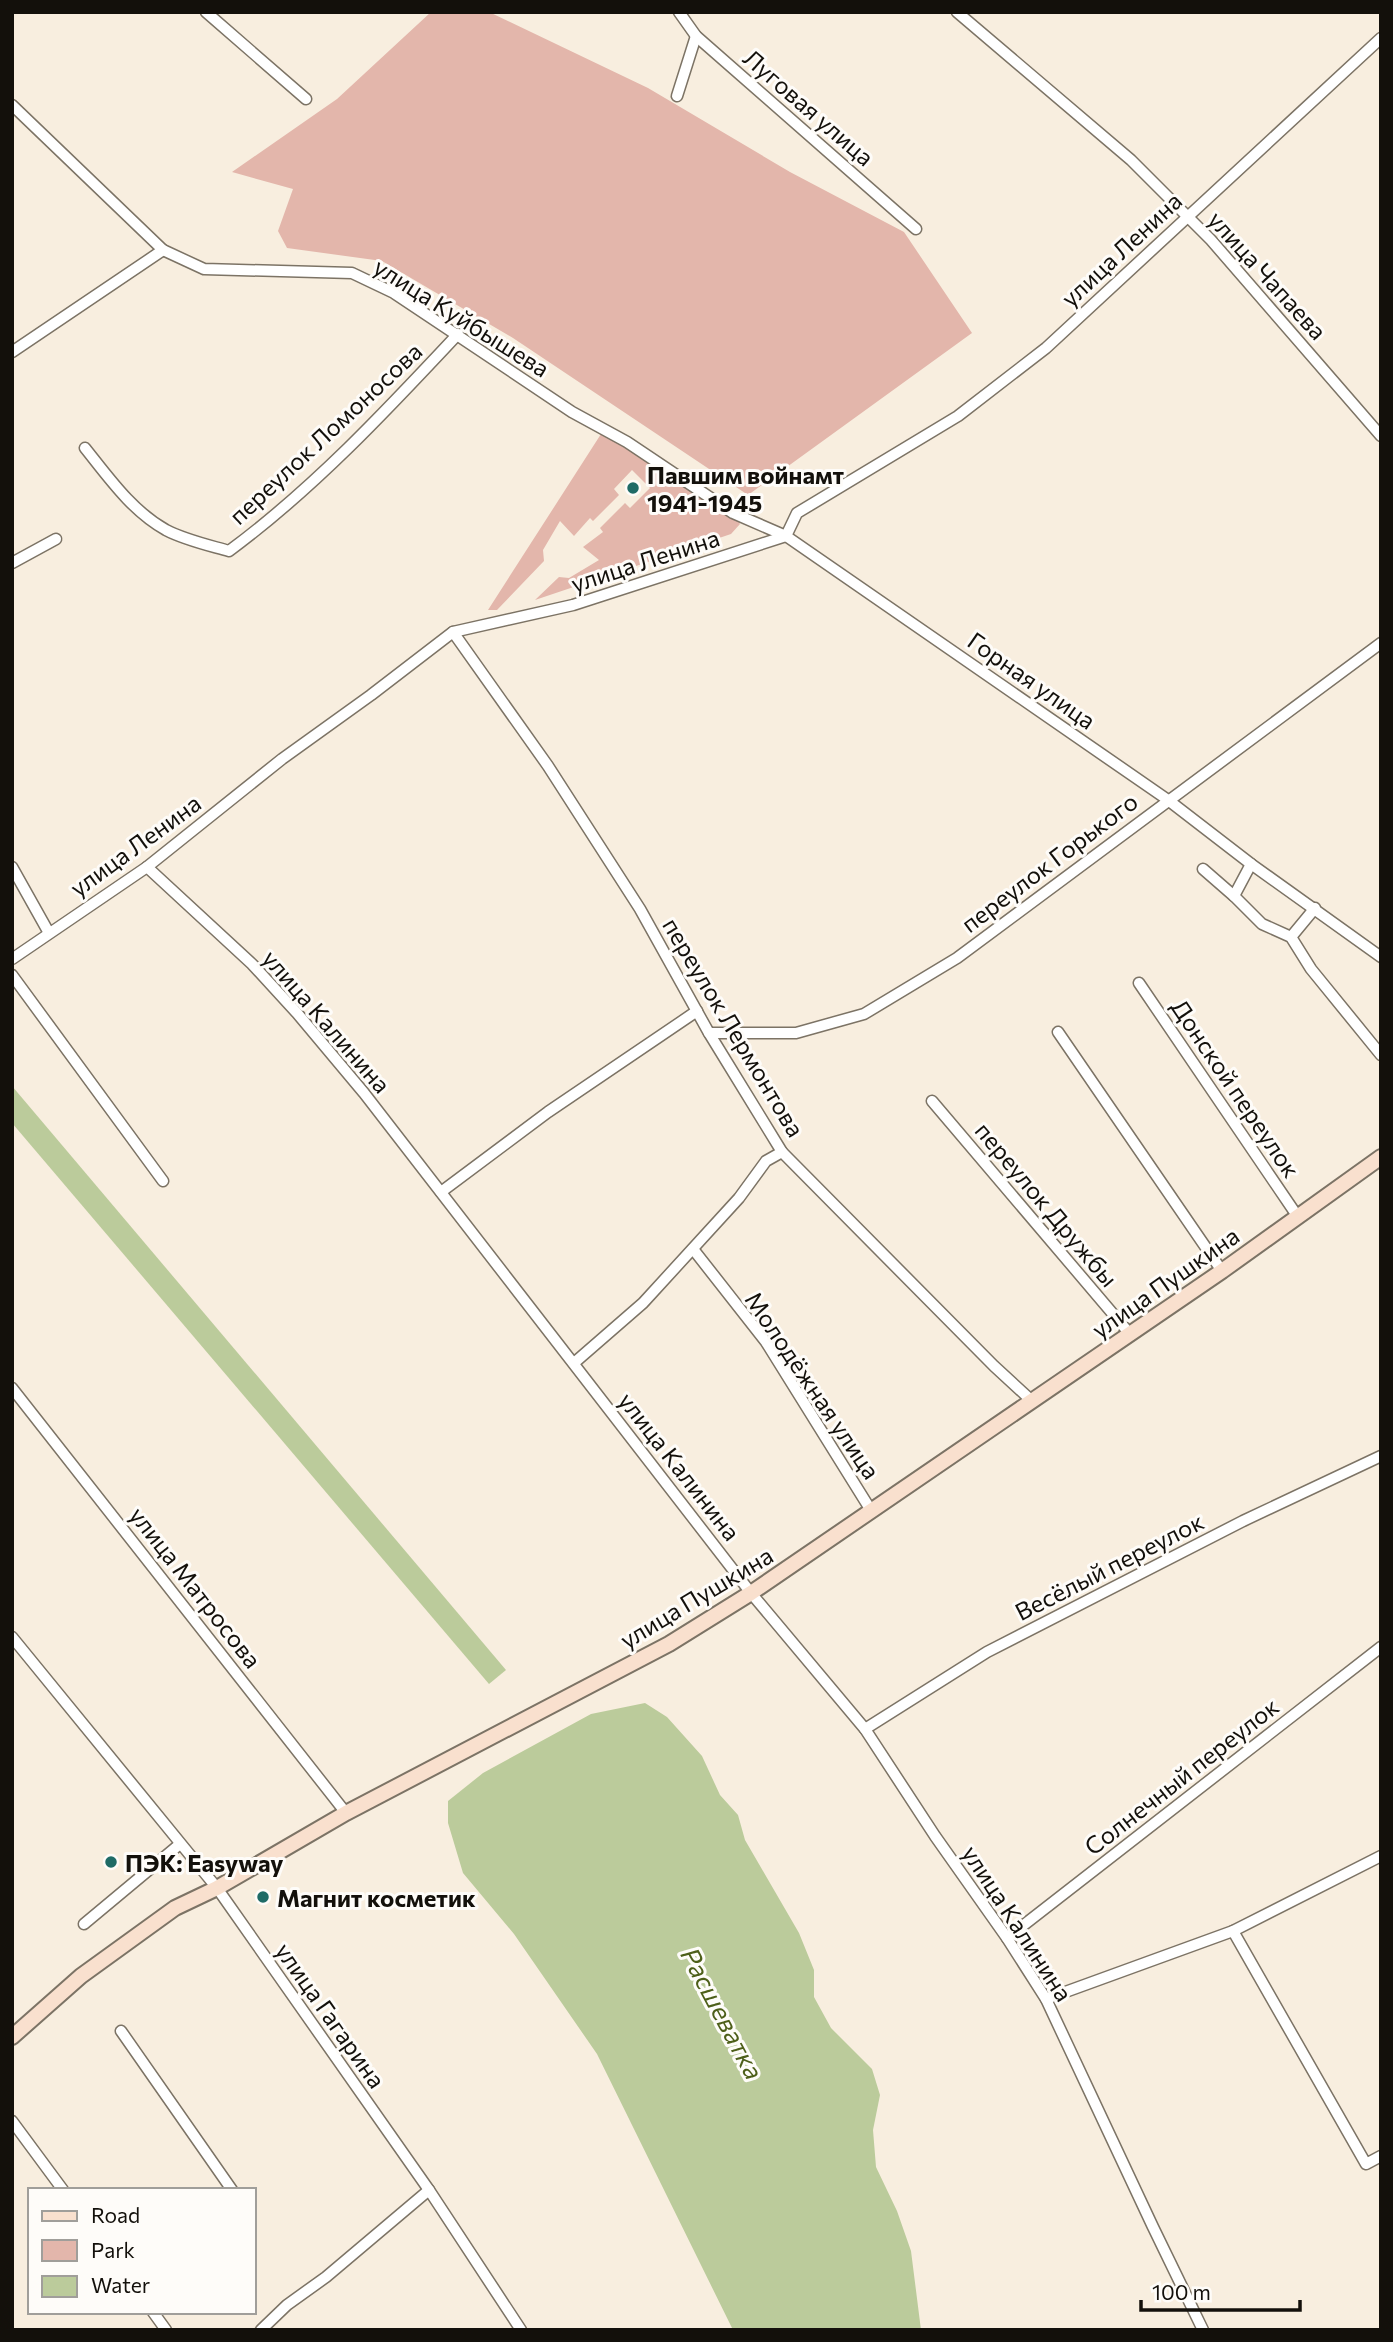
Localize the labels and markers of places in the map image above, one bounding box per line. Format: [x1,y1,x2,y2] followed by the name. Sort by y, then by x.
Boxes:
[647,460,845,517] place label: Павшим войнамт 1941-1945
[625,480,641,496] marker: Павшим войнамт 1941-1945
[125,1848,283,1877] place label: ПЭК: Easyway
[103,1854,119,1870] marker: ПЭК: Easyway
[277,1883,476,1912] place label: Магнит косметик
[255,1889,271,1905] marker: Магнит косметик

